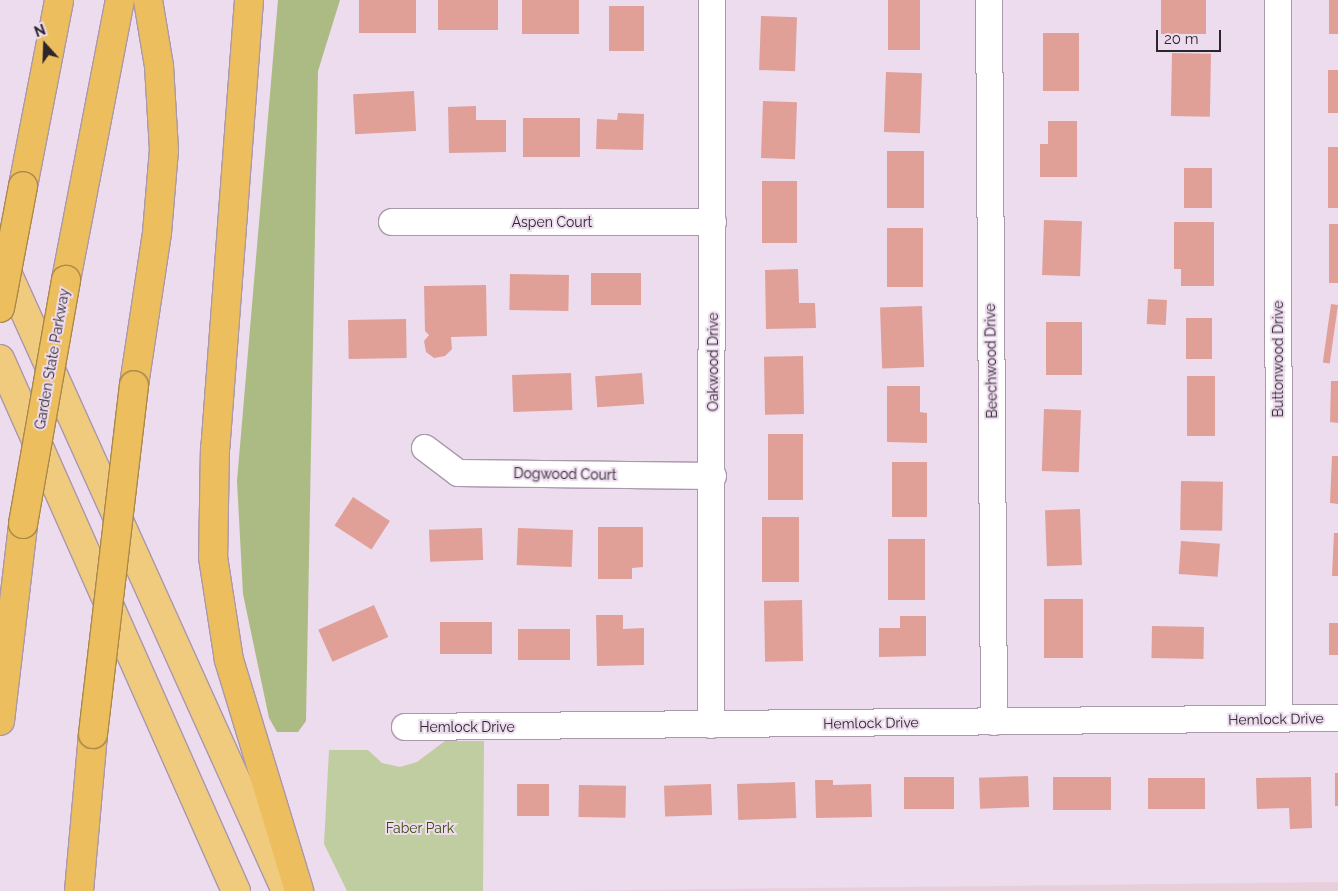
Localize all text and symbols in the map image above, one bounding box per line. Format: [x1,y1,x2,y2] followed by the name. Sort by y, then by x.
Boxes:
[20,20,70,70] north arrow
[1158,20,1223,52] scale bar
[32,22,48,40] text: N
[1164,30,1199,48] text: 20 m
[512,214,592,230] street label: Aspen Court
[31,287,73,431] street label: Garden State Parkway
[1270,301,1286,417] street label: Buttonwood Drive
[982,303,1000,419] street label: Beechwood Drive
[705,313,721,411] street label: Oakwood Drive
[513,465,617,483] street label: Dogwood Court
[1228,710,1324,728] street label: Hemlock Drive
[823,714,919,732] street label: Hemlock Drive
[419,719,515,735] street label: Hemlock Drive
[386,820,454,836] park label: Faber Park

